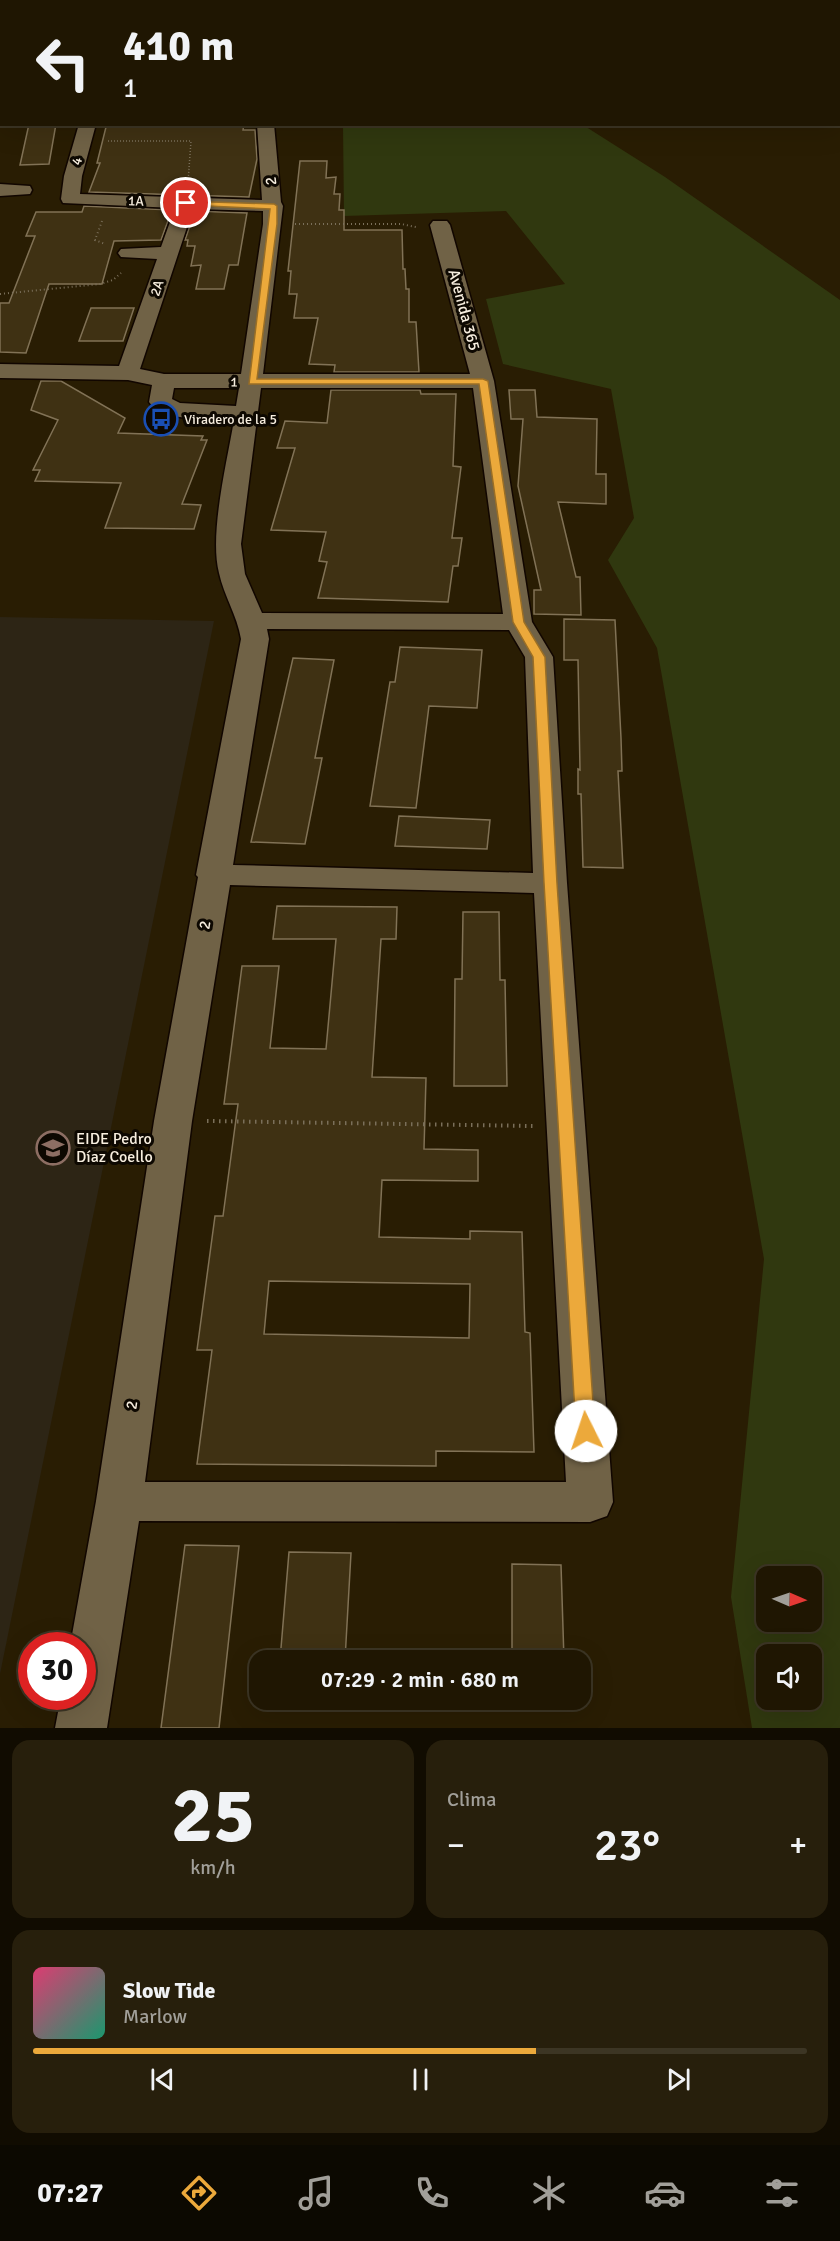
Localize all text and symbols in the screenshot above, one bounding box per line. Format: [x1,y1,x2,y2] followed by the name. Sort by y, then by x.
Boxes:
[123,21,234,72] text: 410 m
[24,24,102,102] icon: left
[123,72,138,105] text: 1
[68,155,86,167] street label: 4
[261,176,281,186] street label: 2
[160,177,211,228] pin
[169,186,202,219] icon: arrive
[128,192,145,210] street label: 1A
[444,267,484,353] street label: Avenida 365
[146,277,168,298] street label: 2A
[230,373,238,391] street label: 1
[143,401,179,437] bus stop icon: Viradero de la 5
[184,411,277,428] place label: Viradero de la 5
[194,919,216,931] street label: 2
[76,1129,153,1167] place label: EIDE Pedro Díaz Coello
[35,1130,71,1166] school or university icon: EIDE Pedro Díaz Coello
[121,1399,143,1411] street label: 2
[554,1399,618,1463] position arrow
[756,1566,822,1632] north arrow
[756,1566,822,1710] map controls
[18,1632,96,1710] speed limit sign: 30
[756,1644,822,1710] button: sound
[321,1666,519,1693] text: 07:29 · 2 min · 680 m
[171,1768,255,1864] text: 25
[447,1787,496,1812] text: Clima
[594,1818,660,1873] text: 23°
[447,1825,465,1866] text: −
[789,1825,807,1866] text: +
[190,1855,236,1880] text: km/h
[123,1977,215,2004] text: Slow Tide
[123,2004,187,2029] text: Marlow
[146,2063,179,2096] icon: previous
[404,2063,437,2096] icon: pause
[662,2063,695,2096] icon: next
[178,2172,220,2214] icon: directions
[295,2172,337,2214] icon: music
[411,2172,453,2214] icon: phone
[528,2172,570,2214] icon: climate
[644,2172,686,2214] icon: car
[761,2172,803,2214] icon: filters
[37,2177,104,2210] text: 07:27

